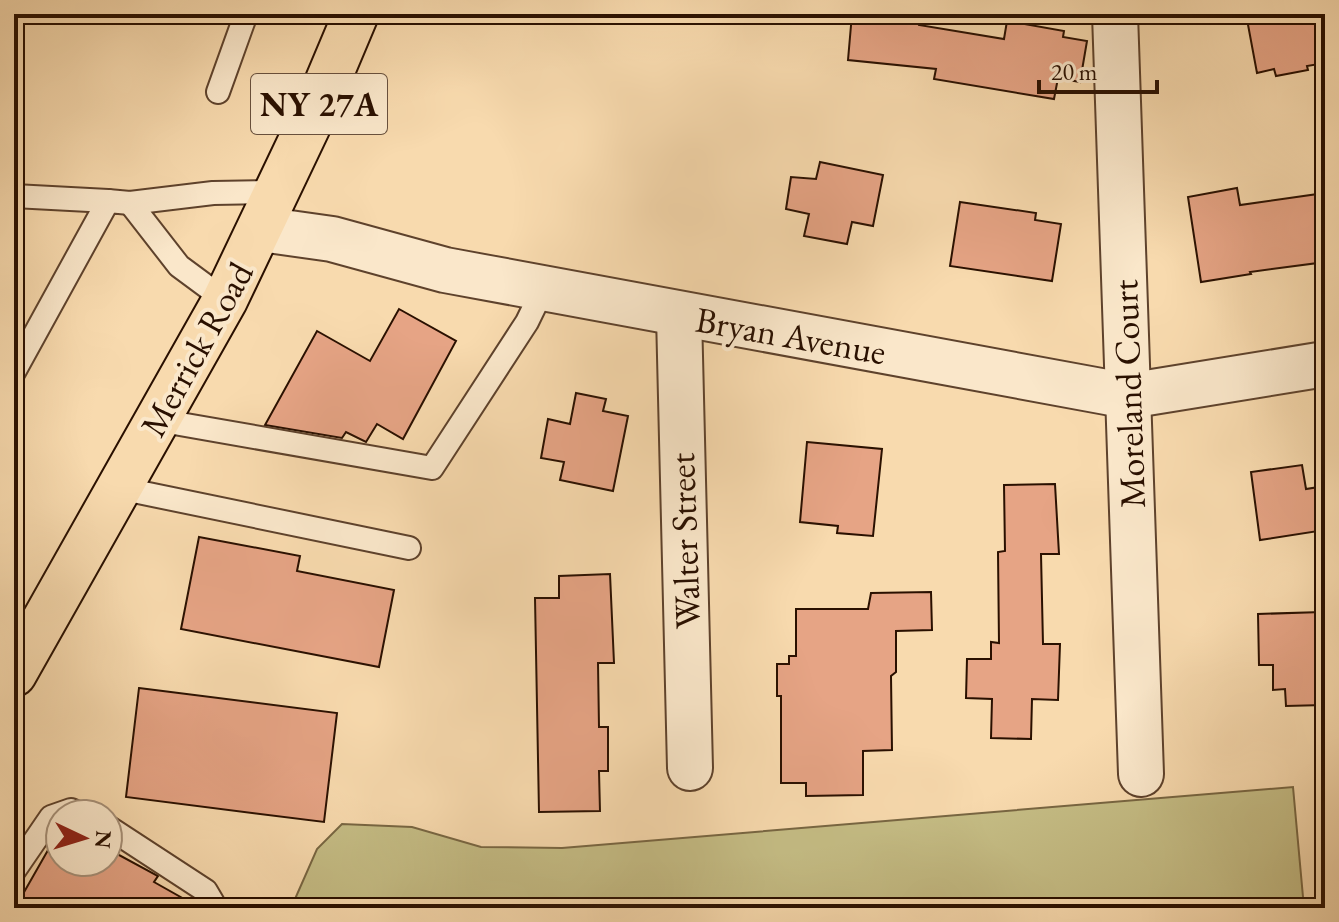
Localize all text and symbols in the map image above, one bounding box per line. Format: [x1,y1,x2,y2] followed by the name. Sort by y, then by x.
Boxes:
[1039,44,1157,94] scale bar
[1051,56,1098,87] text: 20 m
[251,74,387,134] road number: NY 27A
[129,253,264,445] street label: Merrick Road
[1101,278,1156,509] street label: Moreland Court
[692,296,890,375] street label: Bryan Avenue
[658,452,711,630] street label: Walter Street
[44,798,124,878] north arrow
[88,829,119,849] text: N

